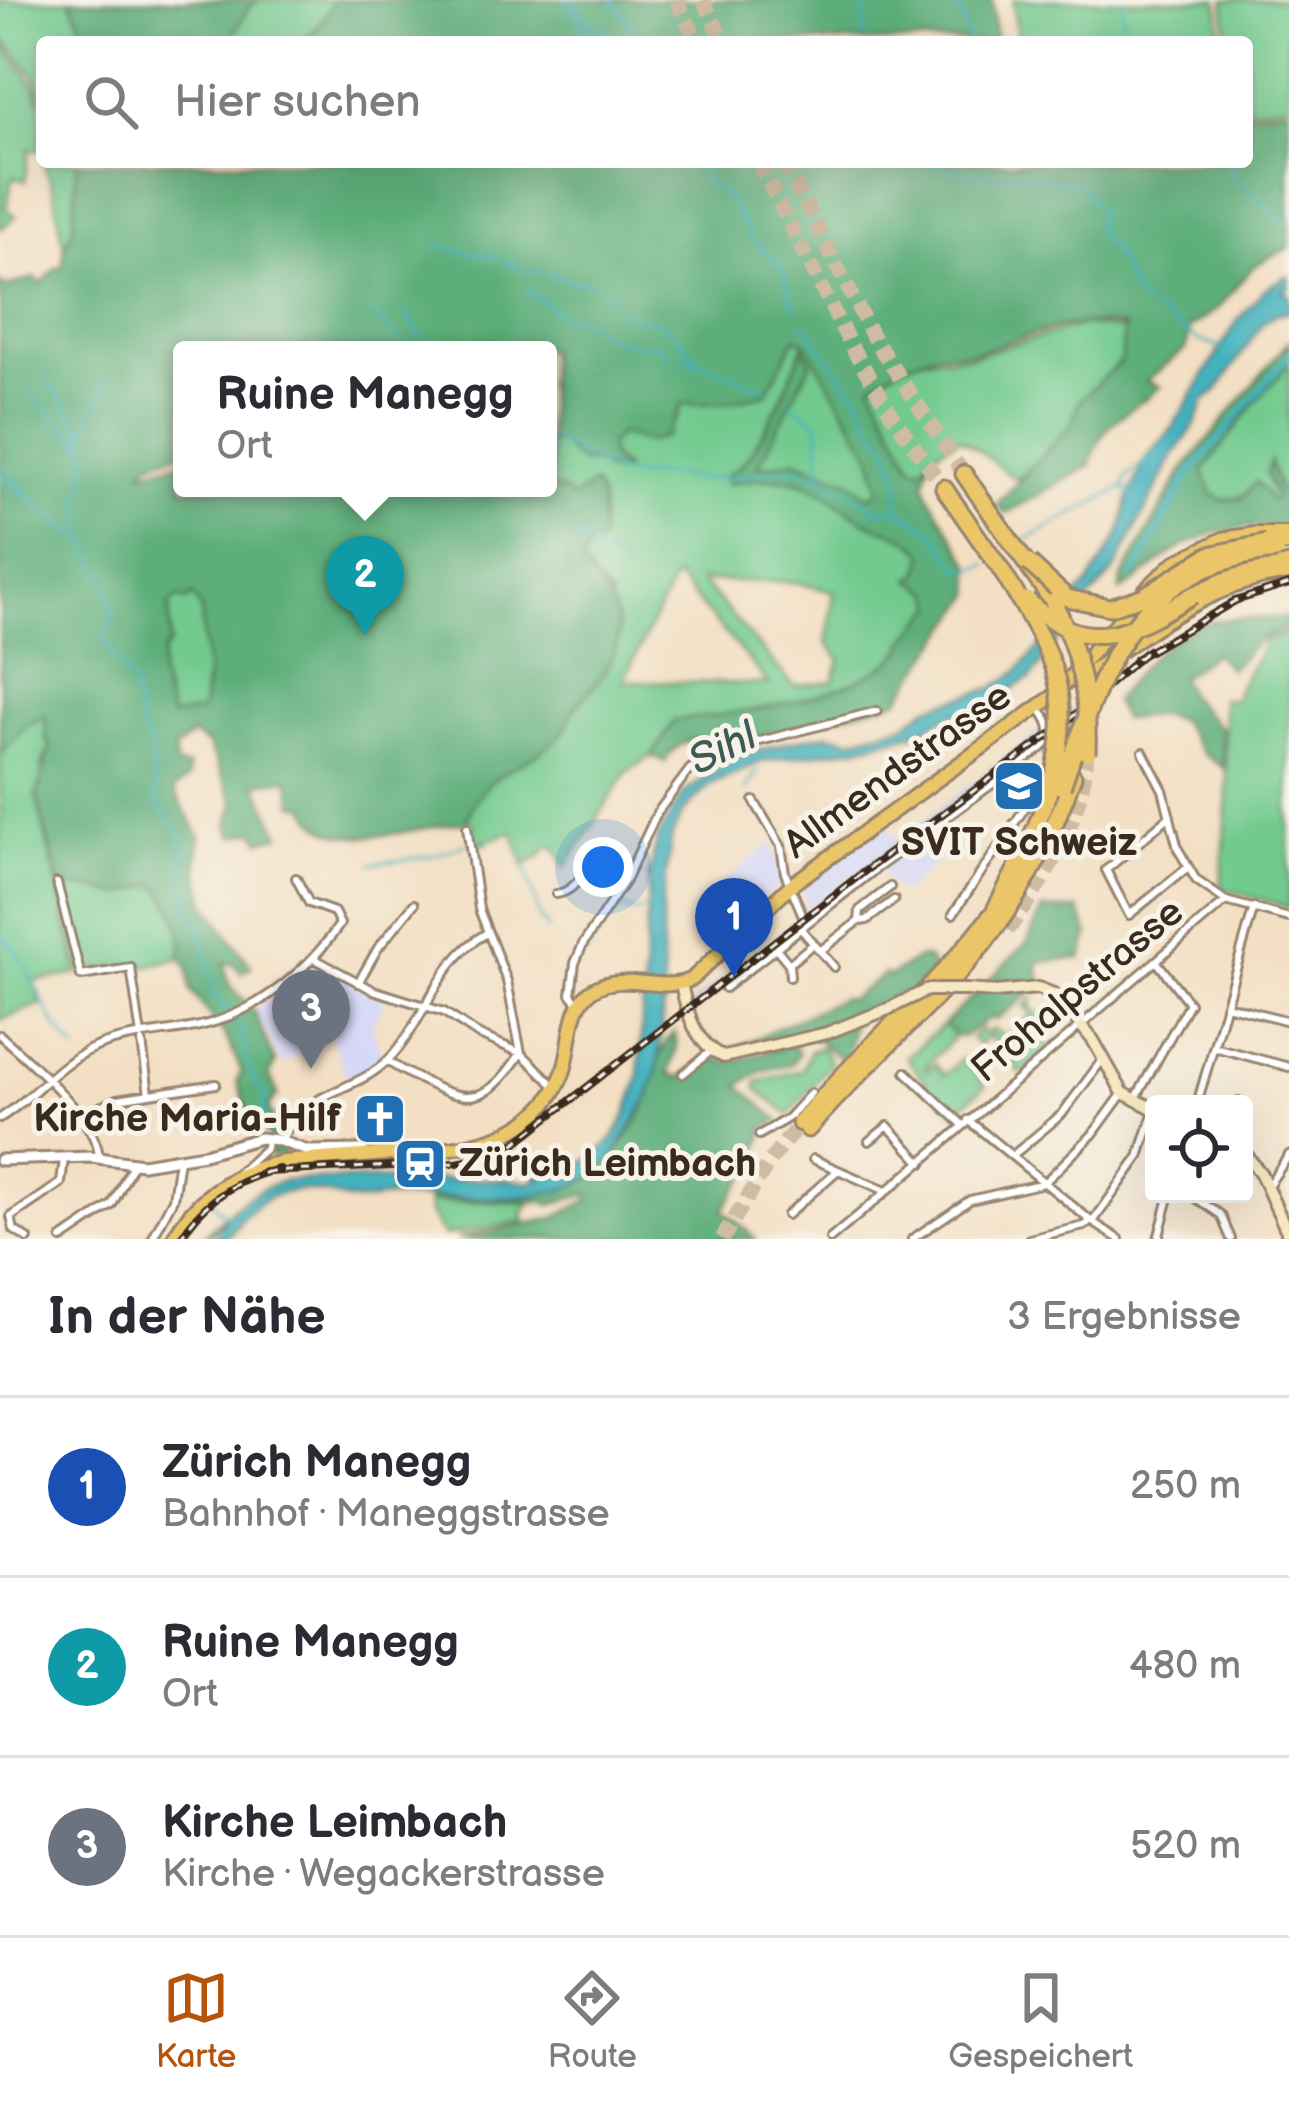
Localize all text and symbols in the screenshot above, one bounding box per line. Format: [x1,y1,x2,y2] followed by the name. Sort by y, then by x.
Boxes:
[36,36,1253,168] search box
[78,69,144,135] icon: search
[174,75,421,130] text: Hier suchen
[173,341,557,497] popup
[217,368,513,423] text: Ruine Manegg
[217,423,273,470] text: Ort
[326,536,404,635] pin: 2
[775,673,1021,869] street label: Allmendstrasse
[681,710,766,787] water label: Sihl
[991,758,1047,814] school or university icon: SVIT Schweiz
[901,820,1137,867] place label: SVIT Schweiz
[573,837,633,897] your location
[695,878,773,977] pin: 1
[963,889,1193,1093] street label: Frohalpstrasse
[272,970,350,1069] pin: 3
[352,1091,408,1147] church icon: Kirche Maria-Hilf
[1145,1095,1253,1203] map controls
[1145,1095,1253,1203] button: locate
[33,1096,342,1143] place label: Kirche Maria-Hilf
[392,1136,448,1192] station icon: Zürich Leimbach
[459,1141,756,1188] place label: Zürich Leimbach
[48,1287,326,1348] text: In der Nähe
[1007,1294,1241,1341] text: 3 Ergebnisse
[162,1436,471,1491] text: Zürich Manegg
[79,1463,95,1510] text: 1
[1130,1463,1241,1510] text: 250 m
[162,1491,610,1538] text: Bahnhof · Maneggstrasse
[162,1616,459,1671] text: Ruine Manegg
[75,1643,99,1690] text: 2
[1129,1643,1241,1690] text: 480 m
[162,1671,218,1718] text: Ort
[162,1796,507,1851] text: Kirche Leimbach
[76,1823,98,1870] text: 3
[1130,1823,1241,1870] text: 520 m
[162,1851,605,1898] text: Kirche · Wegackerstrasse
[156,1965,236,2077] tab: Karte
[548,1965,637,2077] tab: Route
[948,1965,1133,2077] tab: Gespeichert

